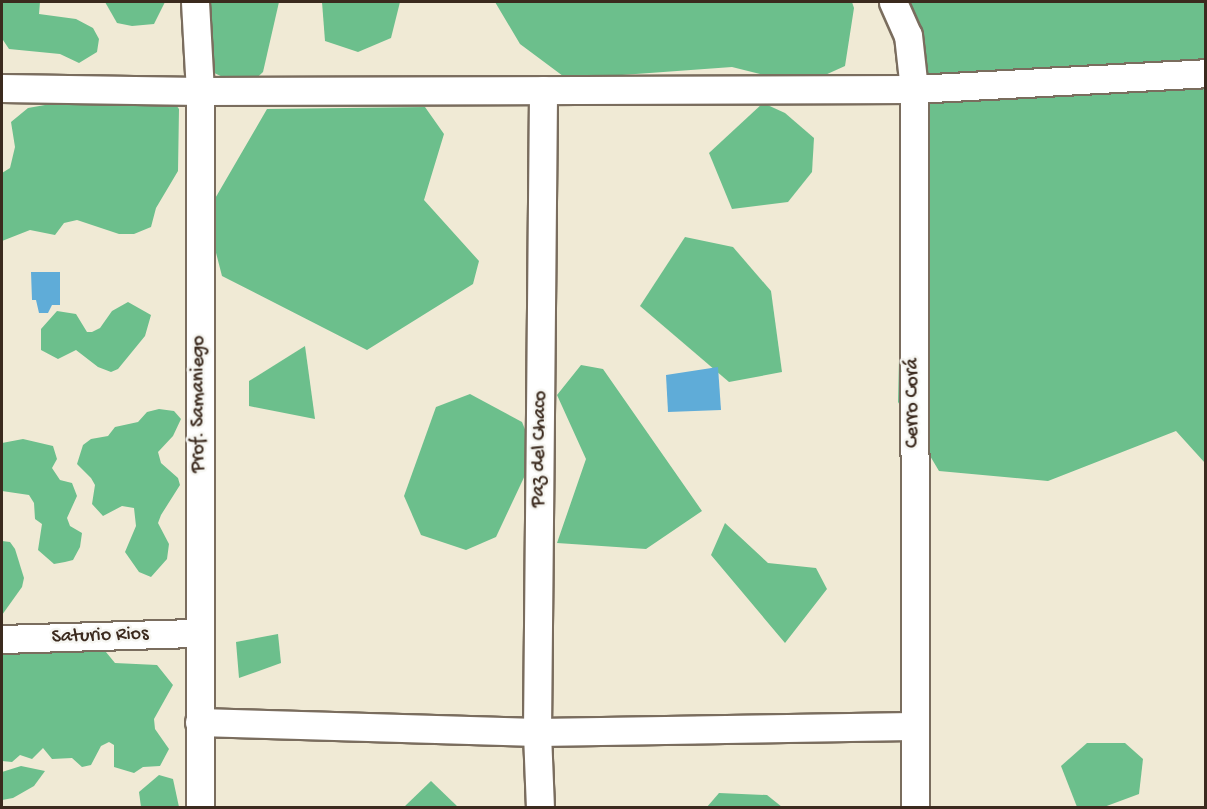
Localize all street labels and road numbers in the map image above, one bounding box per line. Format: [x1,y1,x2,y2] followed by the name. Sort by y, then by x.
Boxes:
[187,335,211,473] street label: Prof. Samaniego
[901,358,925,448] street label: Cerro Corá
[527,390,553,508] street label: Paz del Chaco
[51,622,149,650] street label: Saturio Rios

